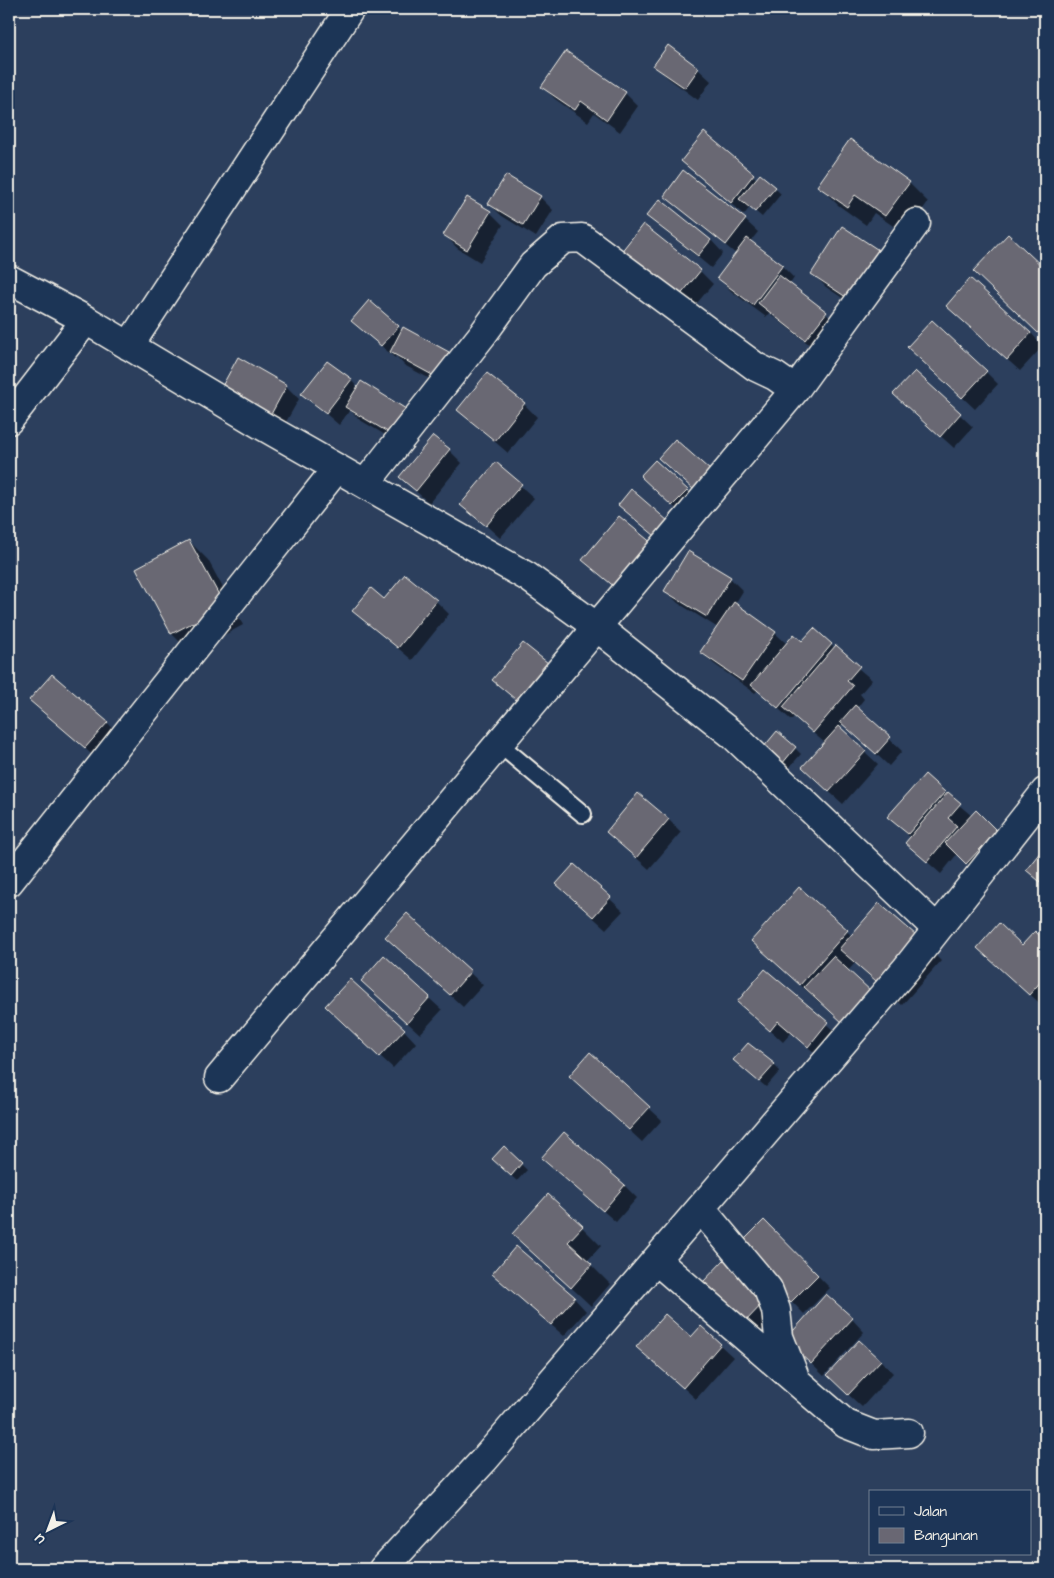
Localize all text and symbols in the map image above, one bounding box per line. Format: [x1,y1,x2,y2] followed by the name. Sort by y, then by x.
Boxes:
[869,1490,1032,1556] legend
[914,1501,948,1522] text: Jalan
[22,1506,72,1556] north arrow
[914,1525,978,1547] text: Bangunan
[30,1529,50,1549] text: U

